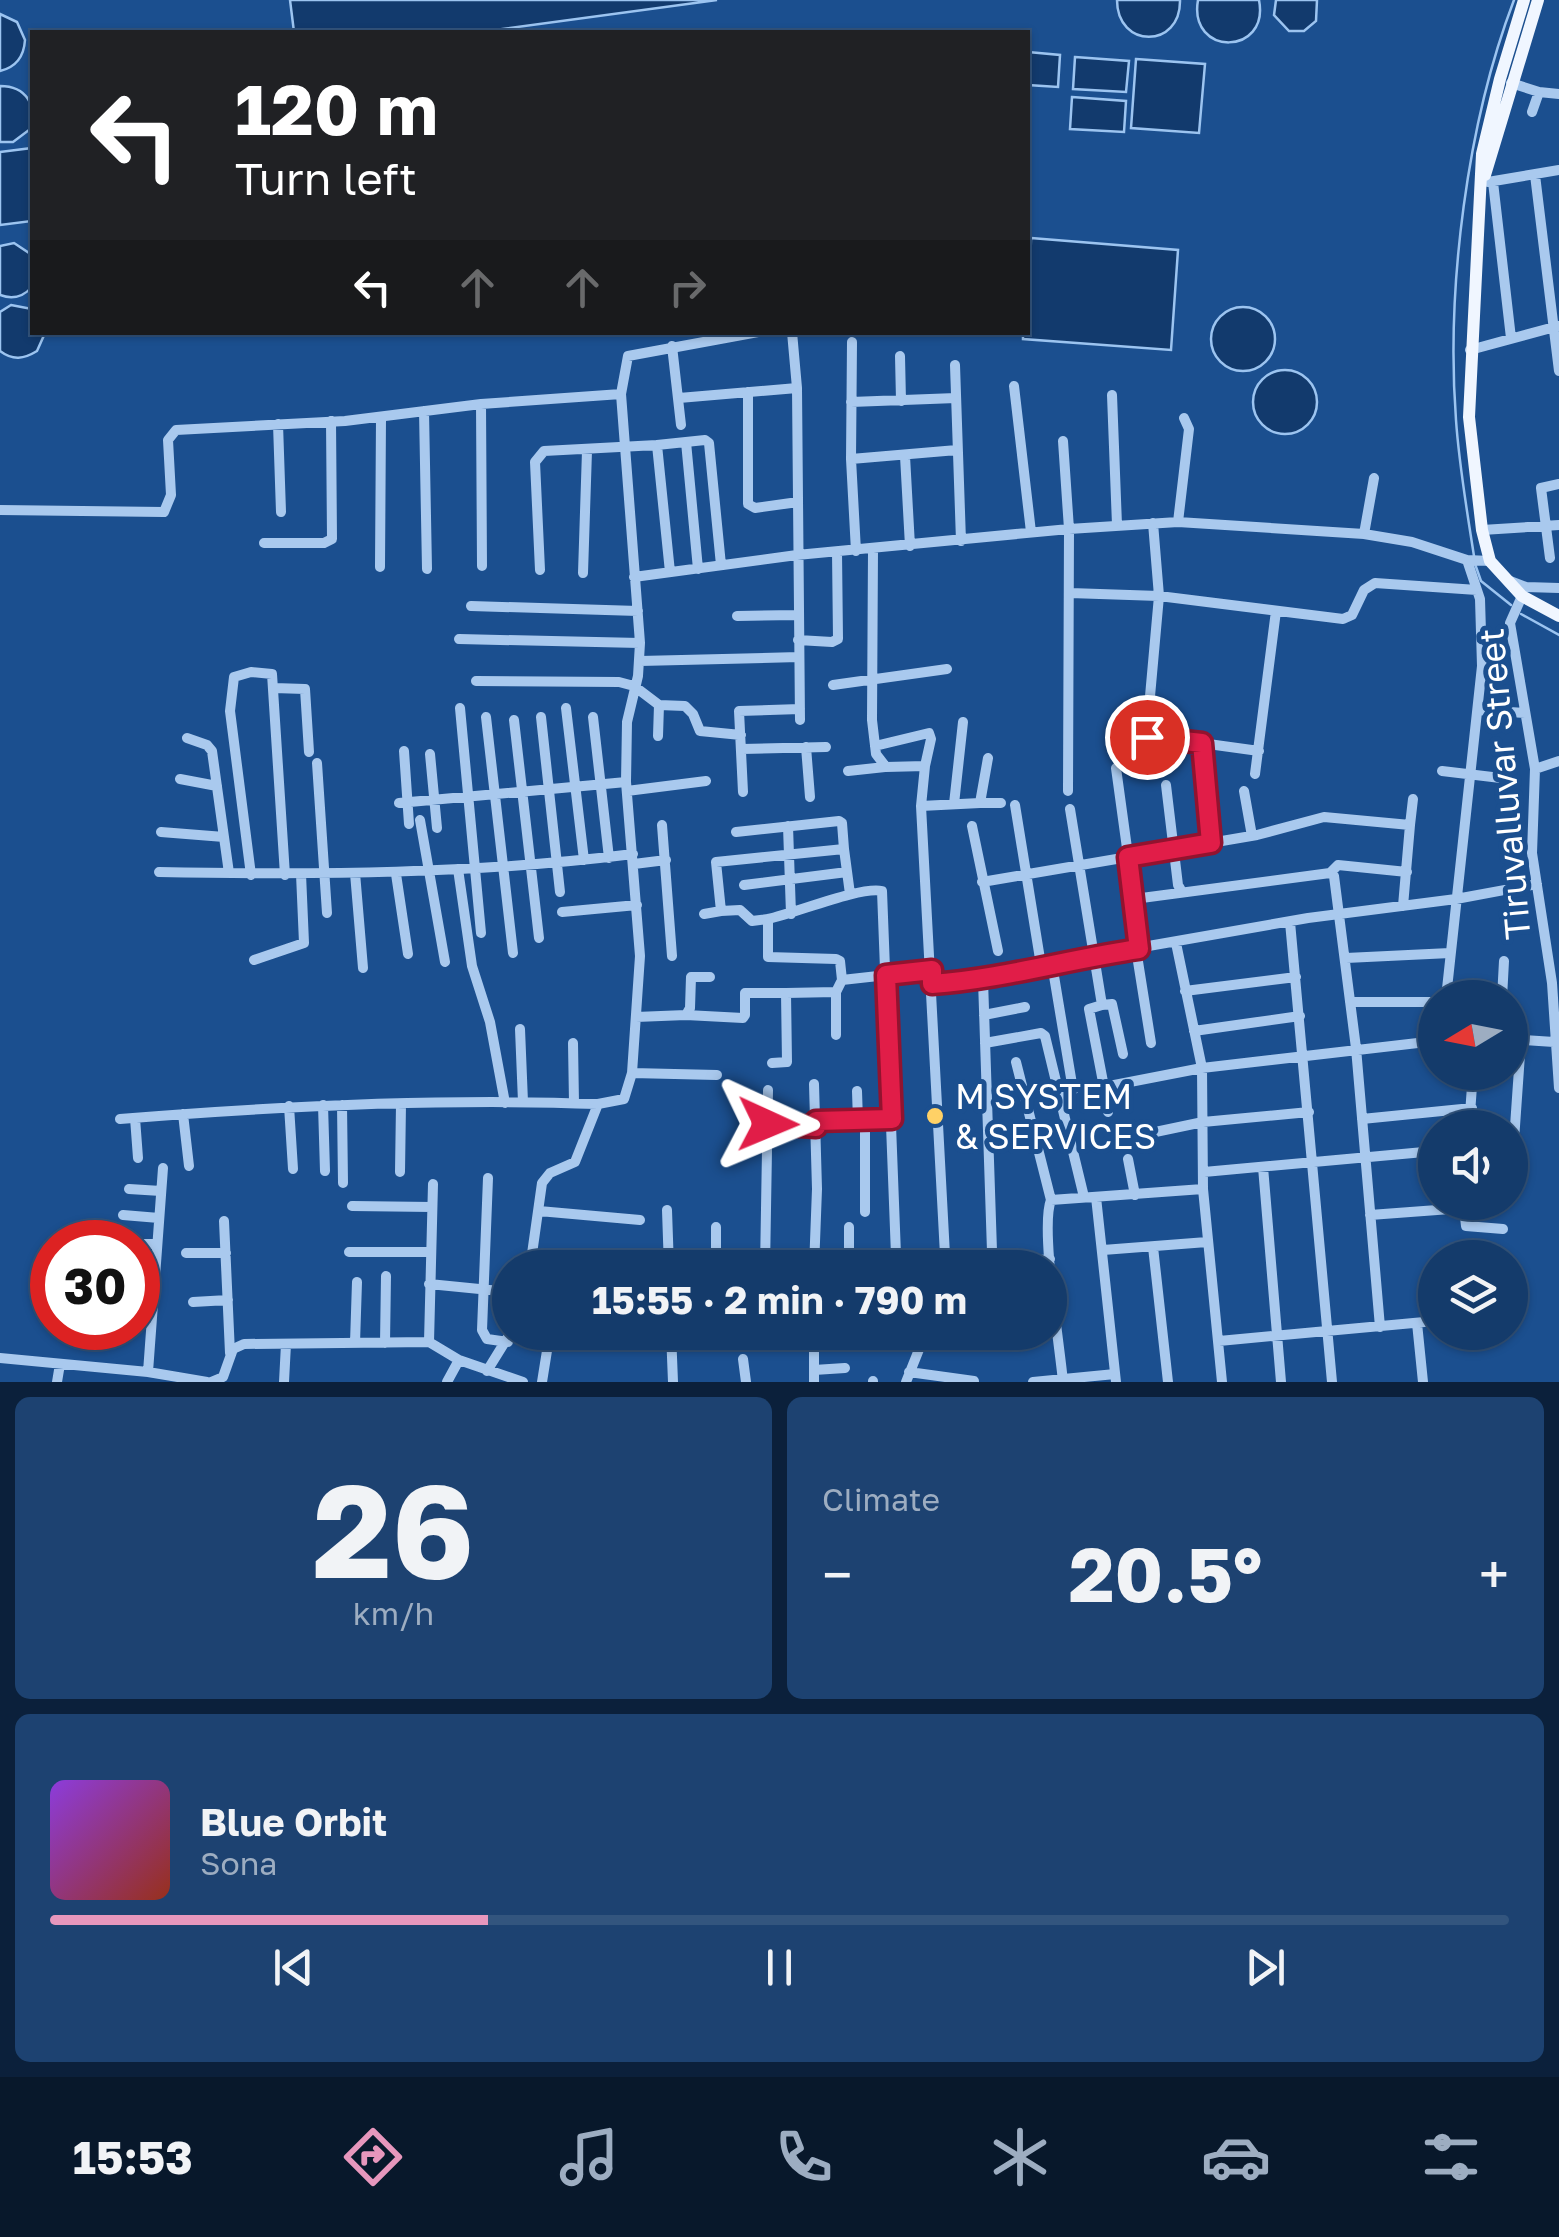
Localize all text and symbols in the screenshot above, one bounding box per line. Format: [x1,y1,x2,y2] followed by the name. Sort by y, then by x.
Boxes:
[235,66,438,150] text: 120 m
[70,70,200,200] icon: left
[235,151,417,205] text: Turn left
[345,260,400,315] icon: left
[450,260,505,315] icon: ahead
[555,260,610,315] icon: ahead
[660,260,715,315] icon: right
[1469,627,1539,941] street label: Tiruvalluvar Street
[1105,695,1190,780] pin
[1120,710,1175,765] icon: arrive
[1418,980,1528,1090] north arrow
[1418,980,1528,1350] map controls
[716,1072,820,1176] position arrow
[955,1075,1156,1157] place label: M SYSTEM & SERVICES
[924,1105,946,1127] marker: M SYSTEM & SERVICES
[1418,1110,1528,1220] button: sound
[30,1220,160,1350] speed limit sign: 30
[1418,1240,1528,1350] button: layers
[592,1277,967,1322] text: 15:55 · 2 min · 790 m
[313,1451,474,1607] text: 26
[822,1480,940,1518] text: Climate
[1069,1528,1262,1619] text: 20.5°
[822,1541,852,1607] text: −
[1479,1541,1509,1607] text: +
[353,1594,434,1632] text: km/h
[200,1799,387,1844] text: Blue Orbit
[200,1844,277,1882] text: Sona
[266,1940,321,1995] icon: previous
[752,1940,807,1995] icon: pause
[1238,1940,1293,1995] icon: next
[338,2122,408,2192] icon: directions
[554,2122,624,2192] icon: music
[769,2122,839,2192] icon: phone
[985,2122,1055,2192] icon: climate
[1201,2122,1271,2192] icon: car
[1416,2122,1486,2192] icon: filters
[73,2130,193,2184] text: 15:53

